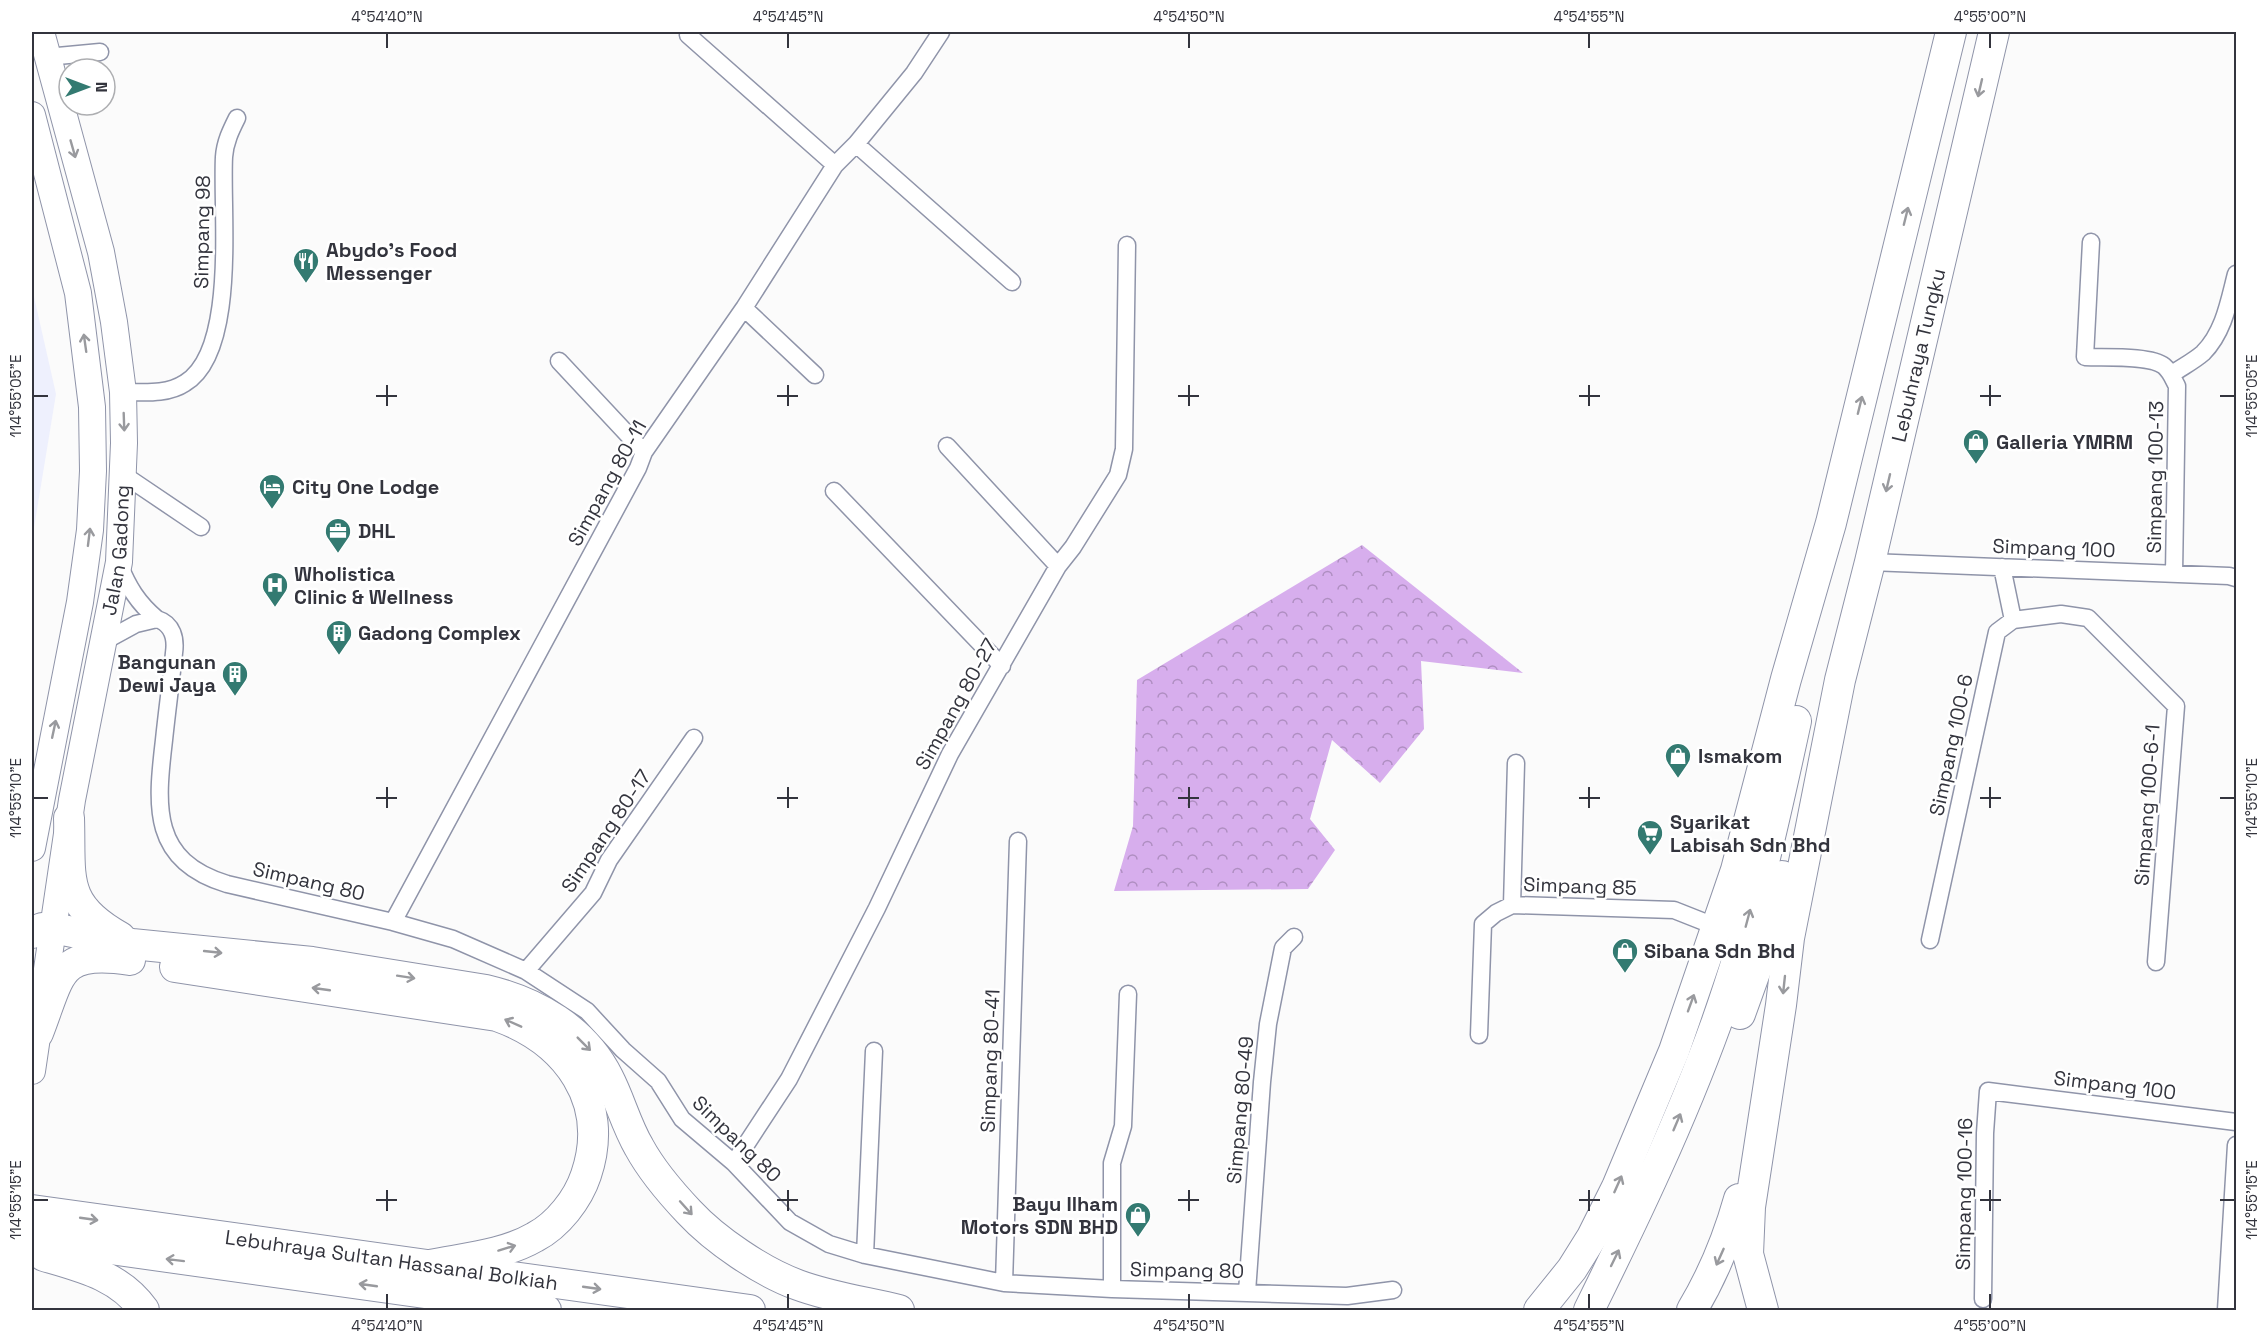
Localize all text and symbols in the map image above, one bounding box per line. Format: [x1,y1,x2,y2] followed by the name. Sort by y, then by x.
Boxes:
[351,7,423,26] text: 4°54'40"N
[753,7,823,26] text: 4°54'45"N
[1153,7,1225,26] text: 4°54'50"N
[1554,7,1625,26] text: 4°54'55"N
[1954,7,2026,26] text: 4°55'00"N
[57,57,117,117] north arrow
[1974,78,1985,98] one-way arrow
[91,82,112,92] text: N
[68,139,79,158] one-way arrow
[188,175,216,289] street label: Simpang 98
[1900,207,1912,226] one-way arrow
[326,237,457,286] place label: Abydo's Food Messenger
[291,246,321,284] restaurant icon: Abydo's Food Messenger
[1886,266,1951,445] street label: Lebuhraya Tungku
[80,333,91,353] one-way arrow
[6,355,25,437] text: 114°55'05"E
[2242,355,2261,437] text: 114°55'05"E
[1854,396,1866,415] one-way arrow
[2141,401,2169,553] street label: Simpang 100-13
[118,412,129,432] one-way arrow
[562,415,652,551] street label: Simpang 80-11
[1961,427,1991,465] shop icon: Galleria YMRM
[1996,429,2133,455] place label: Galleria YMRM
[257,472,287,510] hotel icon: City One Lodge
[1882,473,1894,492] one-way arrow
[292,474,439,500] place label: City One Lodge
[96,484,135,618] street label: Jalan Gadong
[323,516,353,554] office icon: DHL
[358,518,395,544] place label: DHL
[84,528,95,548] one-way arrow
[1992,533,2116,563] street label: Simpang 100
[294,561,454,610] place label: Wholistica Clinic & Wellness
[260,570,290,608] hospital icon: Wholistica Clinic & Wellness
[324,618,354,656] building icon: Gadong Complex
[358,620,521,646] place label: Gadong Complex
[909,634,1003,774] street label: Simpang 80-27
[118,649,216,698] place label: Bangunan Dewi Jaya
[220,659,250,697] building icon: Bangunan Dewi Jaya
[1923,672,1979,818] street label: Simpang 100-6
[49,720,60,739] one-way arrow
[2128,723,2166,887] street label: Simpang 100-6-1
[1663,741,1693,779] shop icon: Ismakom
[1698,743,1782,769] place label: Ismakom
[6,758,25,838] text: 114°55'10"E
[2242,758,2261,838] text: 114°55'10"E
[555,764,657,898] street label: Simpang 80-17
[1670,809,1830,858] place label: Syarikat Labisah Sdn Bhd
[1635,818,1665,856] supermarket icon: Syarikat Labisah Sdn Bhd
[250,855,368,907] street label: Simpang 80
[1523,871,1637,901] street label: Simpang 85
[1743,909,1755,928] one-way arrow
[1610,936,1640,974] shop icon: Sibana Sdn Bhd
[1644,938,1795,964] place label: Sibana Sdn Bhd
[202,947,222,958] one-way arrow
[396,972,415,983] one-way arrow
[1778,974,1789,994] one-way arrow
[312,984,332,995] one-way arrow
[974,989,1006,1133] street label: Simpang 80-41
[1687,995,1698,1013] one-way arrow
[505,1016,523,1028] one-way arrow
[1221,1035,1259,1185] street label: Simpang 80-49
[576,1037,591,1052] one-way arrow
[2052,1065,2178,1105] street label: Simpang 100
[687,1090,787,1188] street label: Simpang 80
[1672,1113,1683,1132] one-way arrow
[1950,1117,1978,1271] street label: Simpang 100-16
[6,1160,25,1240] text: 114°55'15"E
[2242,1160,2261,1240] text: 114°55'15"E
[1613,1175,1624,1194] one-way arrow
[961,1191,1118,1240] place label: Bayu Ilham Motors SDN BHD
[679,1200,693,1215] one-way arrow
[1123,1200,1153,1238] shop icon: Bayu Ilham Motors SDN BHD
[79,1213,99,1224] one-way arrow
[223,1224,560,1296] street label: Lebuhraya Sultan Hassanal Bolkiah
[497,1242,516,1253] one-way arrow
[1714,1247,1725,1265] one-way arrow
[1609,1249,1621,1267] one-way arrow
[165,1254,185,1265] one-way arrow
[1130,1256,1244,1284] street label: Simpang 80
[358,1280,378,1291] one-way arrow
[581,1283,601,1294] one-way arrow
[351,1316,423,1335] text: 4°54'40"N
[753,1316,823,1335] text: 4°54'45"N
[1153,1316,1225,1335] text: 4°54'50"N
[1554,1316,1625,1335] text: 4°54'55"N
[1954,1316,2026,1335] text: 4°55'00"N

